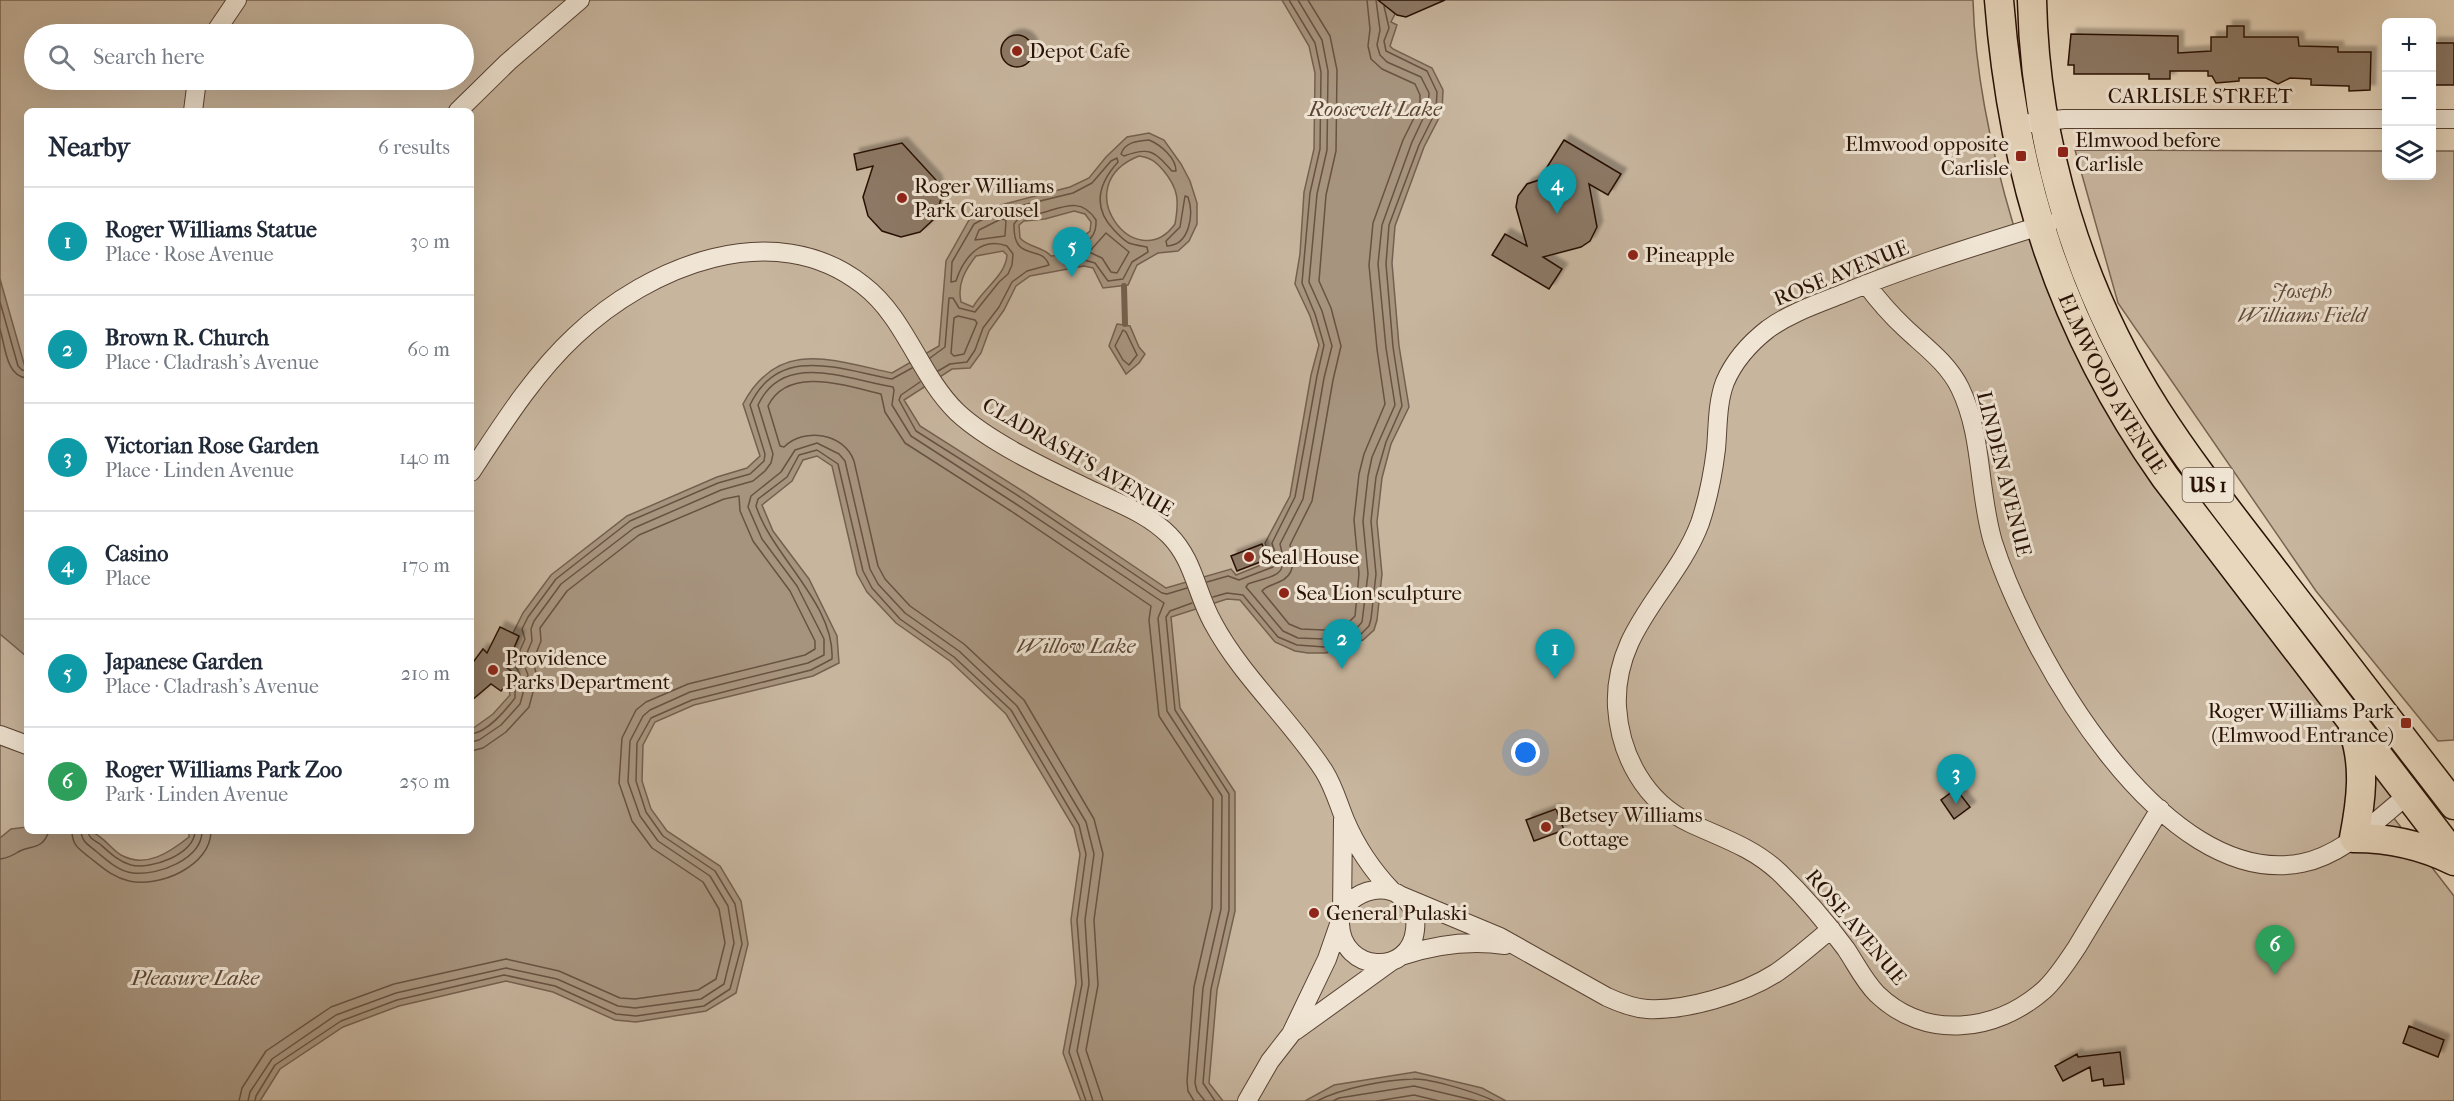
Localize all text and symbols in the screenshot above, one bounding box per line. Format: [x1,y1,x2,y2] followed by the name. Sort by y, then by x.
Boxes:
[2382,18,2436,180] map controls
[2382,18,2436,72] button: +
[24,24,474,90] search box
[1029,39,1130,63] place label: Depot Cafe
[45,41,78,74] icon: search
[93,44,205,70] text: Search here
[1010,44,1024,58] marker: Depot Cafe
[2382,72,2436,126] button: −
[2108,84,2293,108] street label: CARLISLE STREET
[1306,96,1443,122] water label: Roosevelt Lake
[2382,126,2436,180] button: layers
[2075,128,2221,176] place label: Elmwood before Carlisle
[48,132,130,163] text: Nearby
[1845,132,2009,180] place label: Elmwood opposite Carlisle
[378,136,450,159] text: 6 results
[2056,145,2070,159] marker: Elmwood before Carlisle
[2014,149,2028,163] marker: Elmwood opposite Carlisle
[1538,164,1576,214] pin: 4
[914,174,1054,222] place label: Roger Williams Park Carousel
[895,191,909,205] marker: Roger Williams Park Carousel
[105,217,317,243] text: Roger Williams Statue
[1052,228,1092,277] pin: 5
[64,230,71,253] text: 1
[410,230,450,253] text: 30 m
[1770,235,1912,311] street label: ROSE AVENUE
[105,243,274,266] text: Place · Rose Avenue
[1645,243,1735,267] place label: Pineapple
[1626,248,1640,262] marker: Pineapple
[2238,279,2369,327] park label: Joseph Williams Field
[2053,290,2171,479] street label: ELMWOOD AVENUE
[105,325,269,351] text: Brown R. Church
[62,338,73,361] text: 2
[407,338,450,361] text: 60 m
[105,351,319,374] text: Place · Cladrash's Avenue
[1972,389,2036,559] street label: LINDEN AVENUE
[978,392,1178,522] street label: CLADRASH'S AVENUE
[105,433,319,459] text: Victorian Rose Garden
[63,446,72,469] text: 3
[399,446,450,469] text: 140 m
[105,459,294,482] text: Place · Linden Avenue
[2182,468,2234,502] road number: US 1
[105,541,168,567] text: Casino
[1261,545,1359,569] place label: Seal House
[1242,550,1256,564] marker: Seal House
[62,554,73,577] text: 4
[401,554,450,577] text: 170 m
[105,567,151,590] text: Place
[1296,581,1462,605] place label: Sea Lion sculpture
[1277,586,1291,600] marker: Sea Lion sculpture
[1322,620,1362,669] pin: 2
[1536,630,1574,679] pin: 1
[1017,633,1137,659] water label: Willow Lake
[505,646,671,694] place label: Providence Parks Department
[105,649,263,675] text: Japanese Garden
[63,662,72,685] text: 5
[401,662,450,685] text: 210 m
[486,663,500,677] marker: Providence Parks Department
[105,675,319,698] text: Place · Cladrash's Avenue
[2208,699,2394,747] place label: Roger Williams Park (Elmwood Entrance)
[2399,716,2413,730] marker: Roger Williams Park (Elmwood Entrance)
[1511,738,1540,767] your location
[1936,754,1976,804] pin: 3
[105,757,342,783] text: Roger Williams Park Zoo
[62,770,73,793] text: 6
[399,770,450,793] text: 250 m
[105,783,288,806] text: Park · Linden Avenue
[1558,803,1703,851] place label: Betsey Williams Cottage
[1539,820,1553,834] marker: Betsey Williams Cottage
[1801,864,1911,990] street label: ROSE AVENUE
[1326,901,1468,925] place label: General Pulaski
[1307,906,1321,920] marker: General Pulaski
[2256,926,2294,975] pin: 6
[130,965,260,991] water label: Pleasure Lake

